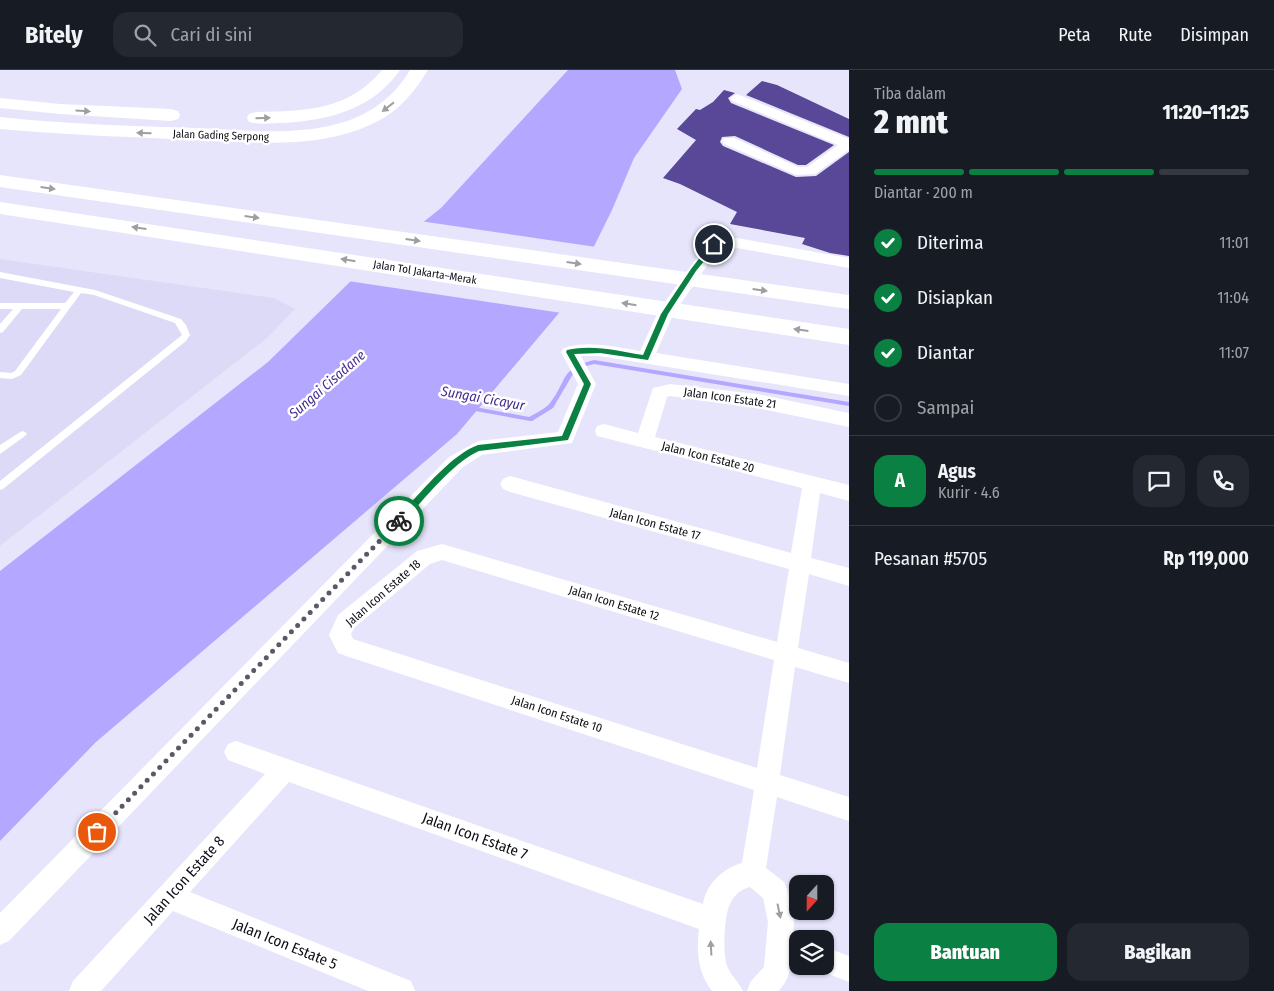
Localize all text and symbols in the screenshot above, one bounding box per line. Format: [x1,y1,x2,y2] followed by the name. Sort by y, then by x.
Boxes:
[113,12,463,57] search box
[25,21,83,49] text: Bitely
[131,21,159,49] icon: search
[171,23,252,46] text: Cari di sini
[1058,24,1090,46] text: Peta
[1118,24,1152,46] text: Rute
[1180,24,1249,46] text: Disimpan
[874,84,946,103] text: Tiba dalam
[382,101,395,112] one-way arrow
[1162,101,1249,124] text: 11:20–11:25
[874,103,948,141] text: 2 mnt
[76,107,92,115] one-way arrow
[255,114,271,122] one-way arrow
[173,127,270,144] street label: Jalan Gading Serpong
[136,128,152,136] one-way arrow
[874,183,973,202] text: Diantar · 200 m
[41,184,57,192] one-way arrow
[244,213,260,221] one-way arrow
[693,223,735,265] pin
[131,224,147,232] one-way arrow
[874,229,902,257] icon: check
[700,230,728,258] icon: home
[917,231,983,254] text: Diterima
[1219,233,1249,252] text: 11:01
[405,236,421,244] one-way arrow
[340,256,356,264] one-way arrow
[372,258,478,287] street label: Jalan Tol Jakarta–Merak
[566,259,582,267] one-way arrow
[874,284,902,312] icon: check
[752,286,768,294] one-way arrow
[917,286,993,309] text: Disiapkan
[1217,288,1249,307] text: 11:04
[621,300,637,308] one-way arrow
[792,326,808,334] one-way arrow
[874,339,902,367] icon: check
[917,341,974,364] text: Diantar
[1219,343,1249,362] text: 11:07
[285,346,369,423] water label: Sungai Cisadane
[439,383,527,414] water label: Sungai Cicayur
[683,385,777,411] street label: Jalan Icon Estate 21
[917,396,974,419] text: Sampai
[660,439,756,475] street label: Jalan Icon Estate 20
[1133,455,1185,507] button: chat
[1197,455,1249,507] button: phone
[938,460,976,483] text: Agus
[895,469,905,492] text: A
[938,483,1000,502] text: Kurir · 4.6
[374,496,424,546] courier
[608,505,702,543] street label: Jalan Icon Estate 17
[385,507,413,535] icon: bike
[874,547,987,570] text: Pesanan #5705
[1163,547,1249,570] text: Rp 119,000
[343,557,423,629] street label: Jalan Icon Estate 18
[567,583,661,623] street label: Jalan Icon Estate 12
[510,693,604,735] street label: Jalan Icon Estate 10
[420,809,530,863] street label: Jalan Icon Estate 7
[76,811,118,853] pin
[83,818,111,846] icon: bag
[140,832,228,928] street label: Jalan Icon Estate 8
[789,875,834,920] north arrow
[789,875,834,975] map controls
[775,904,783,920] one-way arrow
[230,915,340,973] street label: Jalan Icon Estate 5
[874,923,1057,981] button: Bantuan
[1067,923,1249,981] button: Bagikan
[789,930,834,975] button: layers
[707,939,715,955] one-way arrow

